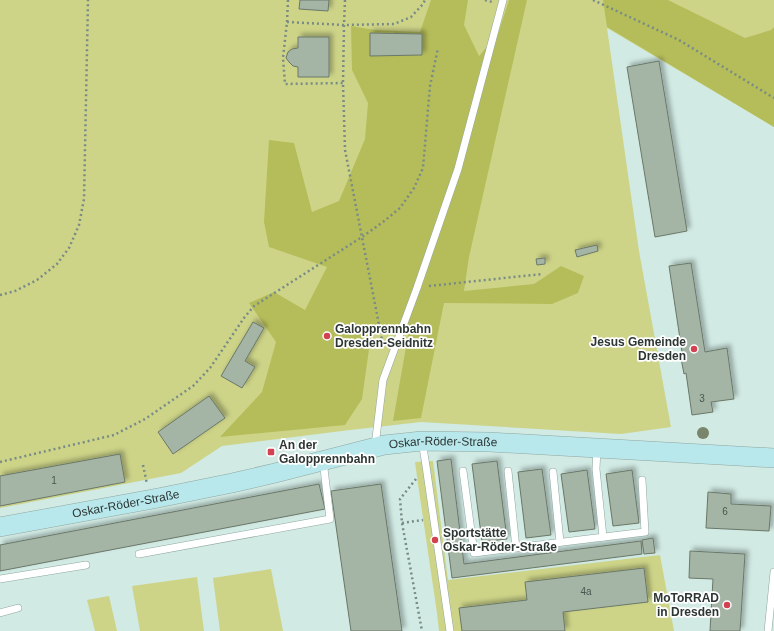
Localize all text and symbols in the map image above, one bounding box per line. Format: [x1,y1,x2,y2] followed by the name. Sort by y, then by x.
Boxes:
[335,322,433,350] place label: Galopprennbahn Dresden-Seidnitz
[322,331,332,341] marker: Galopprennbahn Dresden-Seidnitz
[591,335,686,363] place label: Jesus Gemeinde Dresden
[689,344,699,354] marker: Jesus Gemeinde Dresden
[699,393,705,404] house number: 3
[388,434,498,451] street label: Oskar-Röder-Straße
[279,438,375,466] place label: An der Galopprennbahn
[266,447,276,457] marker: An der Galopprennbahn
[51,475,57,486] house number: 1
[71,487,181,521] street label: Oskar-Röder-Straße
[722,506,728,517] house number: 6
[443,526,557,554] place label: Sportstätte Oskar-Röder-Straße
[430,535,440,545] marker: Sportstätte Oskar-Röder-Straße
[580,586,592,597] house number: 4a
[653,591,719,619] place label: MoToRRAD in Dresden
[722,600,732,610] marker: MoToRRAD in Dresden

